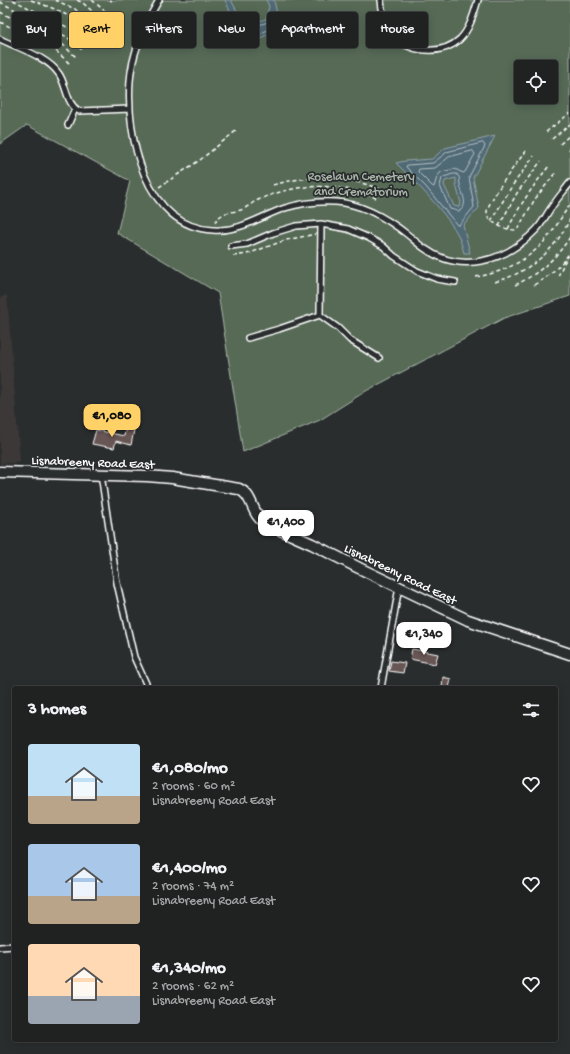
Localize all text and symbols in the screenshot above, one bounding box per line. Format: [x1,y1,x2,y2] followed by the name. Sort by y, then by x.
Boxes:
[12,12,61,48] chip: Buy
[69,12,124,48] chip: Rent
[132,12,196,48] chip: Filters
[204,12,259,48] chip: New
[267,12,358,48] chip: Apartment
[366,12,428,48] chip: House
[514,60,558,104] map controls
[514,60,558,104] button: locate
[307,170,415,200] park label: Roselawn Cemetery and Crematorium
[79,404,145,438] pin: €1,080
[93,409,131,424] text: €1,080
[31,454,156,473] street label: Lisnabreeny Road East
[253,510,319,544] pin: €1,400
[267,515,305,530] text: €1,400
[341,542,460,610] street label: Lisnabreeny Road East
[391,622,457,656] pin: €1,340
[405,627,443,642] text: €1,340
[520,699,542,721] icon: filters
[28,700,86,720] text: 3 homes
[152,759,228,779] text: €1,080/mo
[60,760,108,808] icon: home
[520,773,542,795] icon: heart
[152,779,235,794] text: 2 rooms · 60 m²
[152,794,275,809] text: Lisnabreeny Road East
[152,859,227,879] text: €1,400/mo
[60,860,108,908] icon: home
[520,873,542,895] icon: heart
[152,879,234,894] text: 2 rooms · 74 m²
[152,894,275,909] text: Lisnabreeny Road East
[152,959,226,979] text: €1,340/mo
[60,960,108,1008] icon: home
[520,973,542,995] icon: heart
[152,979,234,994] text: 2 rooms · 62 m²
[152,994,275,1009] text: Lisnabreeny Road East

